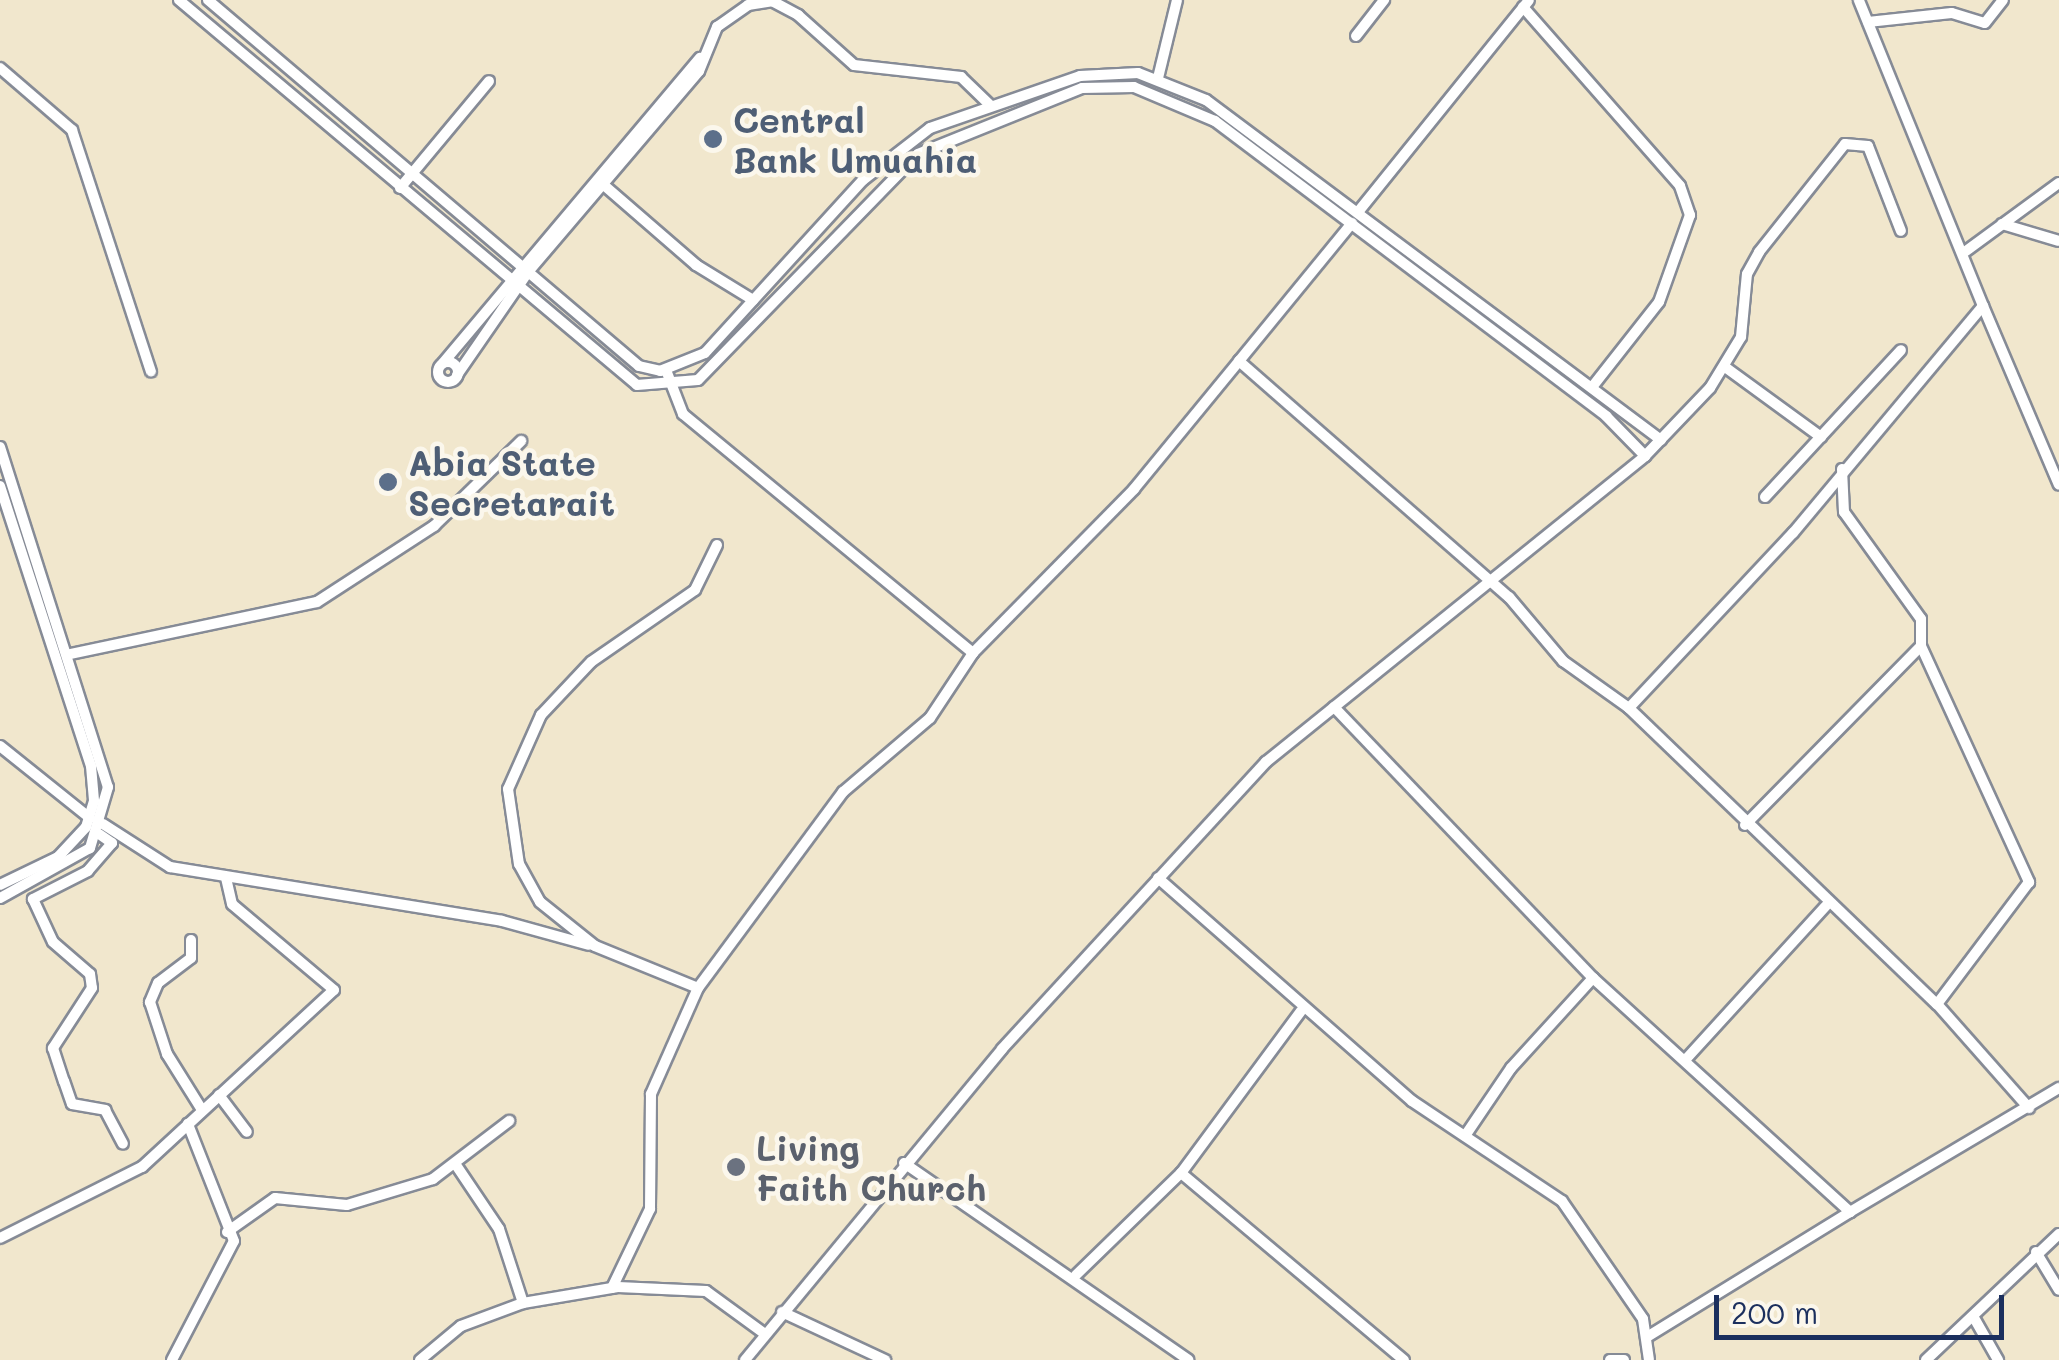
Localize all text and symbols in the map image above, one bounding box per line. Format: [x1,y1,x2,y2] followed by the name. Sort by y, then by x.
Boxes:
[733,98,977,180] place label: Central Bank Umuahia
[702,128,724,150] marker: Central Bank Umuahia
[408,441,615,523] place label: Abia State Secretarait
[377,471,399,493] marker: Abia State Secretarait
[756,1126,986,1208] place label: Living Faith Church
[725,1156,747,1178] marker: Living Faith Church
[1719,1275,2009,1337] scale bar
[1731,1292,1818,1332] text: 200 m

